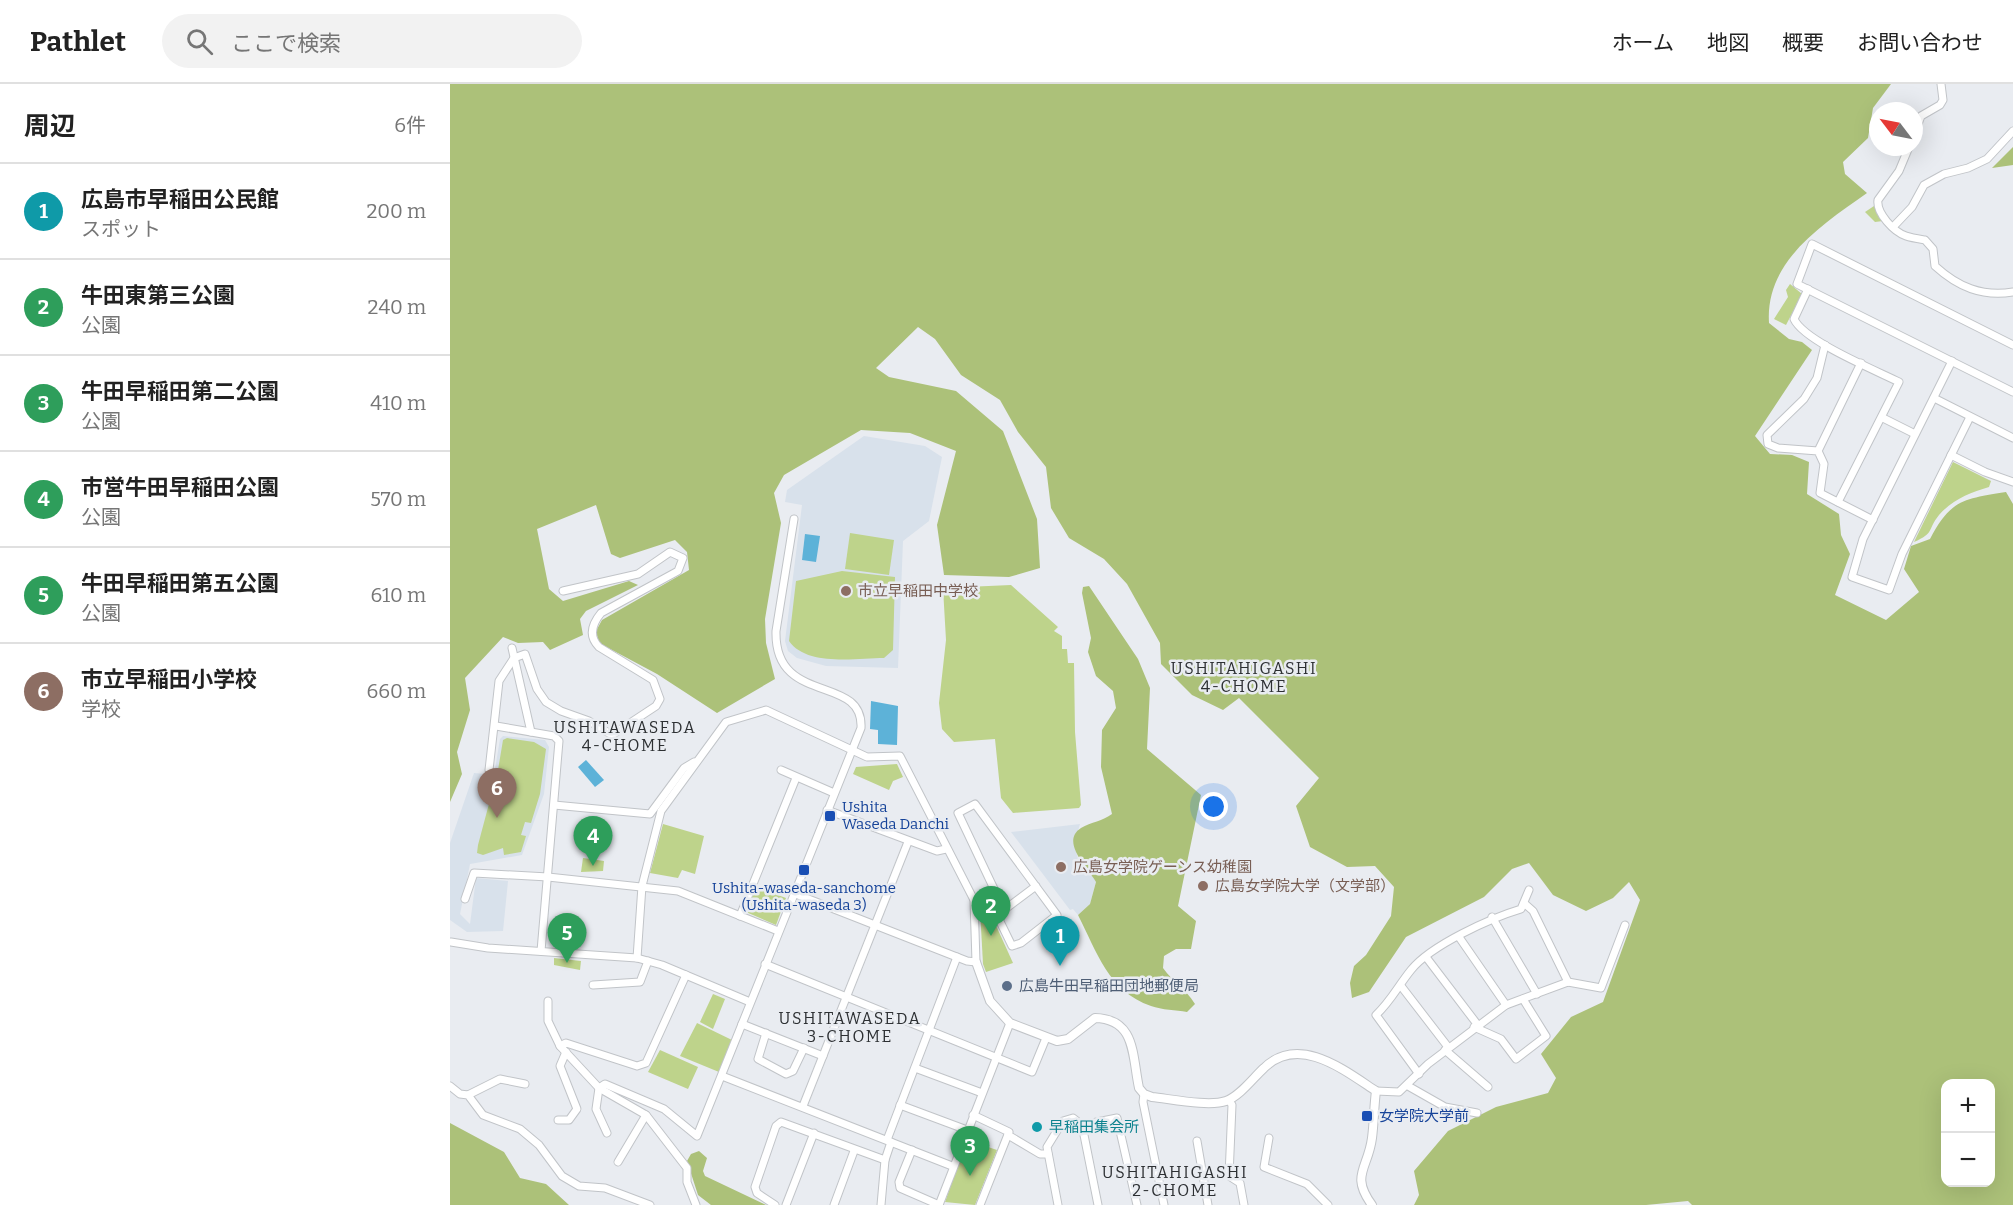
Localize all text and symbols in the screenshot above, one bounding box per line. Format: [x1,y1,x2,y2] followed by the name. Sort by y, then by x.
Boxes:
[162,14,582,68] search box
[30,25,126,58] text: Pathlet
[183,25,216,58] icon: search
[231,30,341,57] text: ここで検索
[1612,30,1674,56] text: ホーム
[1707,30,1749,56] text: 地図
[1782,30,1824,56] text: 概要
[1857,30,1983,56] text: お問い合わせ
[1869,102,1923,156] north arrow
[24,111,76,142] text: 周辺
[394,113,426,137] text: 6件
[81,186,279,213] text: 広島市早稲田公民館
[39,199,48,223] text: 1
[366,199,426,223] text: 200 m
[81,217,161,241] text: スポット
[81,282,235,309] text: 牛田東第三公園
[38,295,49,319] text: 2
[368,295,426,319] text: 240 m
[81,313,121,337] text: 公園
[81,378,279,405] text: 牛田早稲田第二公園
[38,391,49,415] text: 3
[370,391,426,415] text: 410 m
[81,409,121,433] text: 公園
[81,474,279,501] text: 市営牛田早稲田公園
[37,487,50,511] text: 4
[370,487,426,511] text: 570 m
[81,505,121,529] text: 公園
[81,570,279,597] text: 牛田早稲田第五公園
[858,582,978,600] place label: 市立早稲田中学校
[38,583,49,607] text: 5
[370,583,426,607] text: 610 m
[839,584,853,598] marker: 市立早稲田中学校
[81,601,121,625] text: 公園
[1171,659,1317,696] district label: USHITAHIGASHI 4-CHOME
[81,666,257,693] text: 市立早稲田小学校
[38,679,49,703] text: 6
[367,679,426,703] text: 660 m
[81,697,121,721] text: 学校
[554,718,696,755] district label: USHITAWASEDA 4-CHOME
[478,768,516,818] pin: 6
[1199,792,1228,821] your location
[842,798,949,833] place label: Ushita Waseda Danchi
[823,809,837,823] marker: Ushita Waseda Danchi
[574,816,612,866] pin: 4
[1073,858,1252,876] place label: 広島女学院ゲーンス幼稚園
[1054,860,1068,874] marker: 広島女学院ゲーンス幼稚園
[797,863,811,877] marker: Ushita-waseda-sanchome (Ushita-waseda 3)
[1215,877,1395,895] place label: 広島女学院大学（文学部）
[712,879,896,914] place label: Ushita-waseda-sanchome (Ushita-waseda 3)
[1196,879,1210,893] marker: 広島女学院大学（文学部）
[972,886,1010,936] pin: 2
[548,914,586,963] pin: 5
[1040,916,1080,966] pin: 1
[1019,977,1199,995] place label: 広島牛田早稲田団地郵便局
[1000,979,1014,993] marker: 広島牛田早稲田団地郵便局
[779,1009,921,1046] district label: USHITAWASEDA 3-CHOME
[1941,1079,1995,1187] map controls
[1941,1079,1995,1133] button: +
[1379,1107,1469,1125] place label: 女学院大学前
[1360,1109,1374,1123] marker: 女学院大学前
[1049,1118,1139,1136] place label: 早稲田集会所
[1030,1120,1044,1134] marker: 早稲田集会所
[950,1126,990,1176] pin: 3
[1941,1133,1995,1187] button: −
[1102,1163,1248,1200] district label: USHITAHIGASHI 2-CHOME

